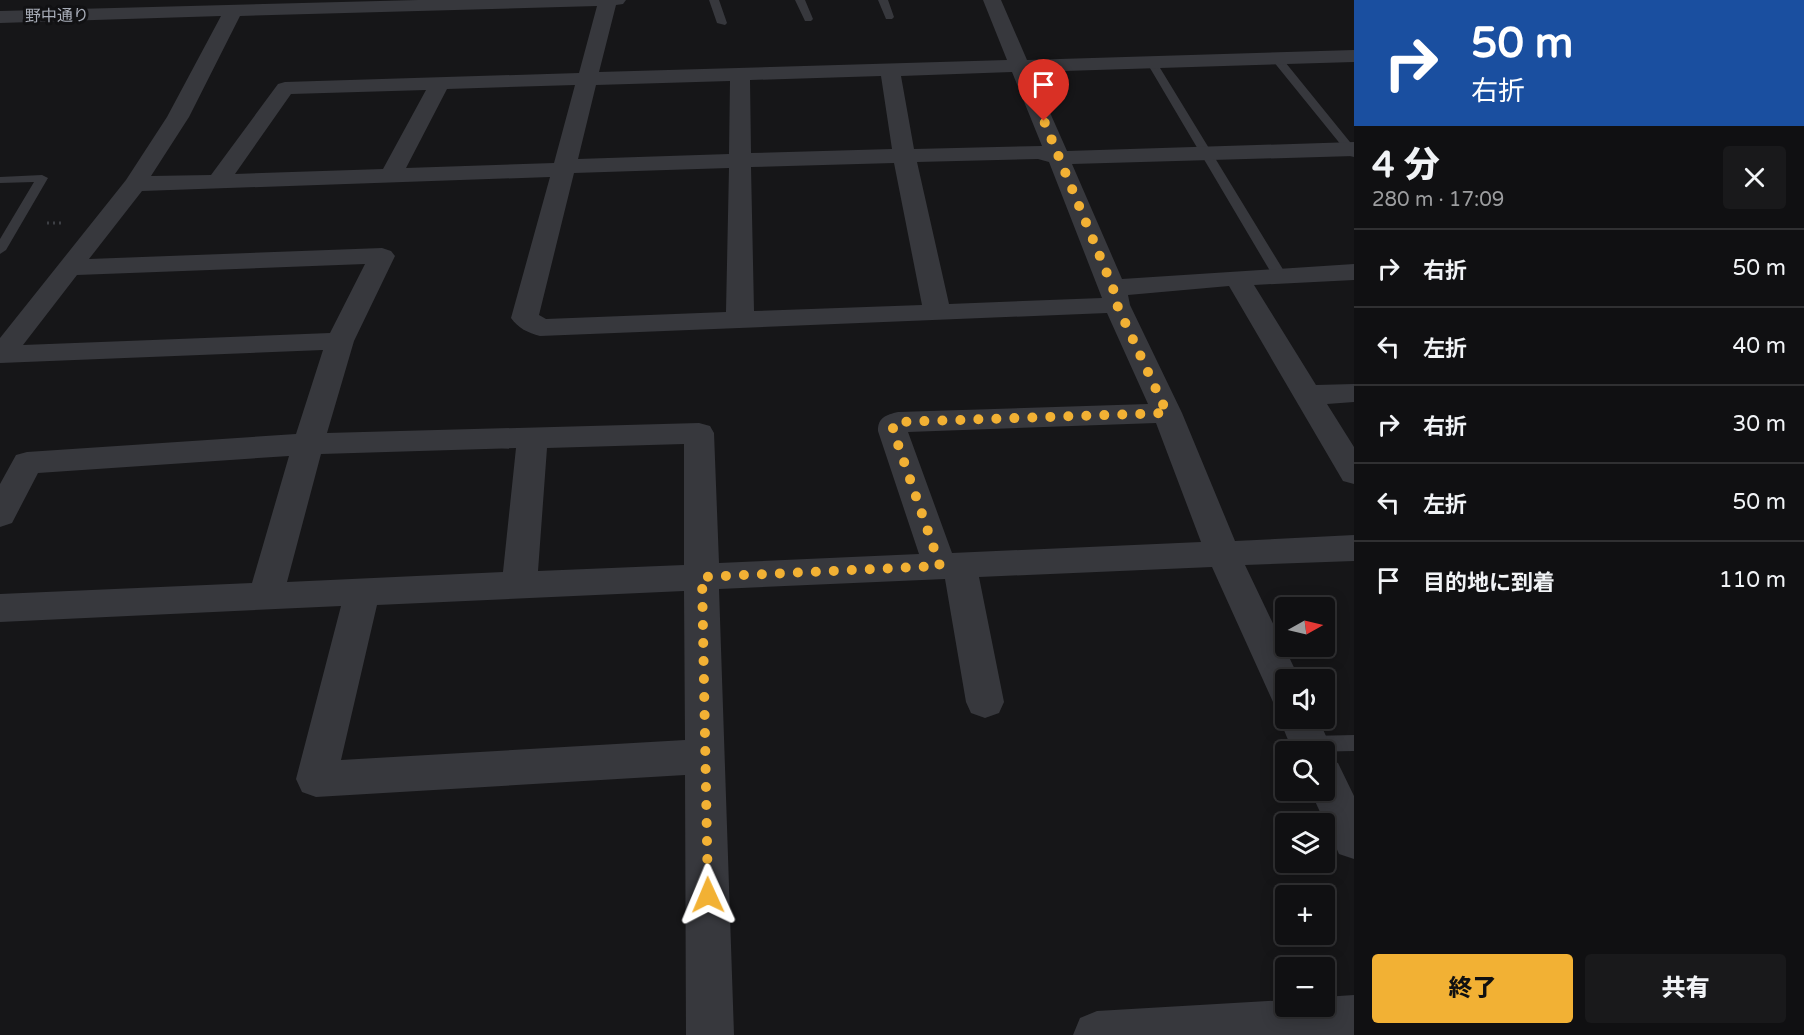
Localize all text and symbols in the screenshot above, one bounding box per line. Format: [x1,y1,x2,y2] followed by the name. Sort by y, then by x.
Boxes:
[25,5,89,27] street label: 野中通り
[1471,18,1573,69] text: 50 m
[1372,24,1450,102] icon: right
[1018,59,1069,121] pin
[1027,68,1060,101] icon: arrive
[1471,75,1525,108] text: 右折
[1372,144,1440,187] text: 4 分
[1723,146,1786,209] button: close
[1372,188,1504,212] text: 280 m · 17:09
[1372,252,1405,285] icon: right
[1732,255,1786,281] text: 50 m
[1423,258,1467,284] text: 右折
[1372,330,1405,363] icon: left
[1732,333,1786,359] text: 40 m
[1423,336,1467,362] text: 左折
[1372,408,1405,441] icon: right
[1732,411,1786,437] text: 30 m
[1423,414,1467,440] text: 右折
[1372,486,1405,519] icon: left
[1732,489,1786,515] text: 50 m
[1423,492,1467,518] text: 左折
[1372,564,1405,597] icon: arrive
[1719,567,1786,593] text: 110 m
[1423,570,1555,596] text: 目的地に到着
[1275,597,1335,657] north arrow
[1275,597,1335,1017] map controls
[1275,669,1335,729] button: sound
[1275,741,1335,801] button: search
[1275,813,1335,873] button: layers
[676,863,740,927] position arrow
[1275,885,1335,945] button: +
[1372,954,1573,1023] button: 終了
[1585,954,1786,1023] button: 共有
[1275,957,1335,1017] button: −

